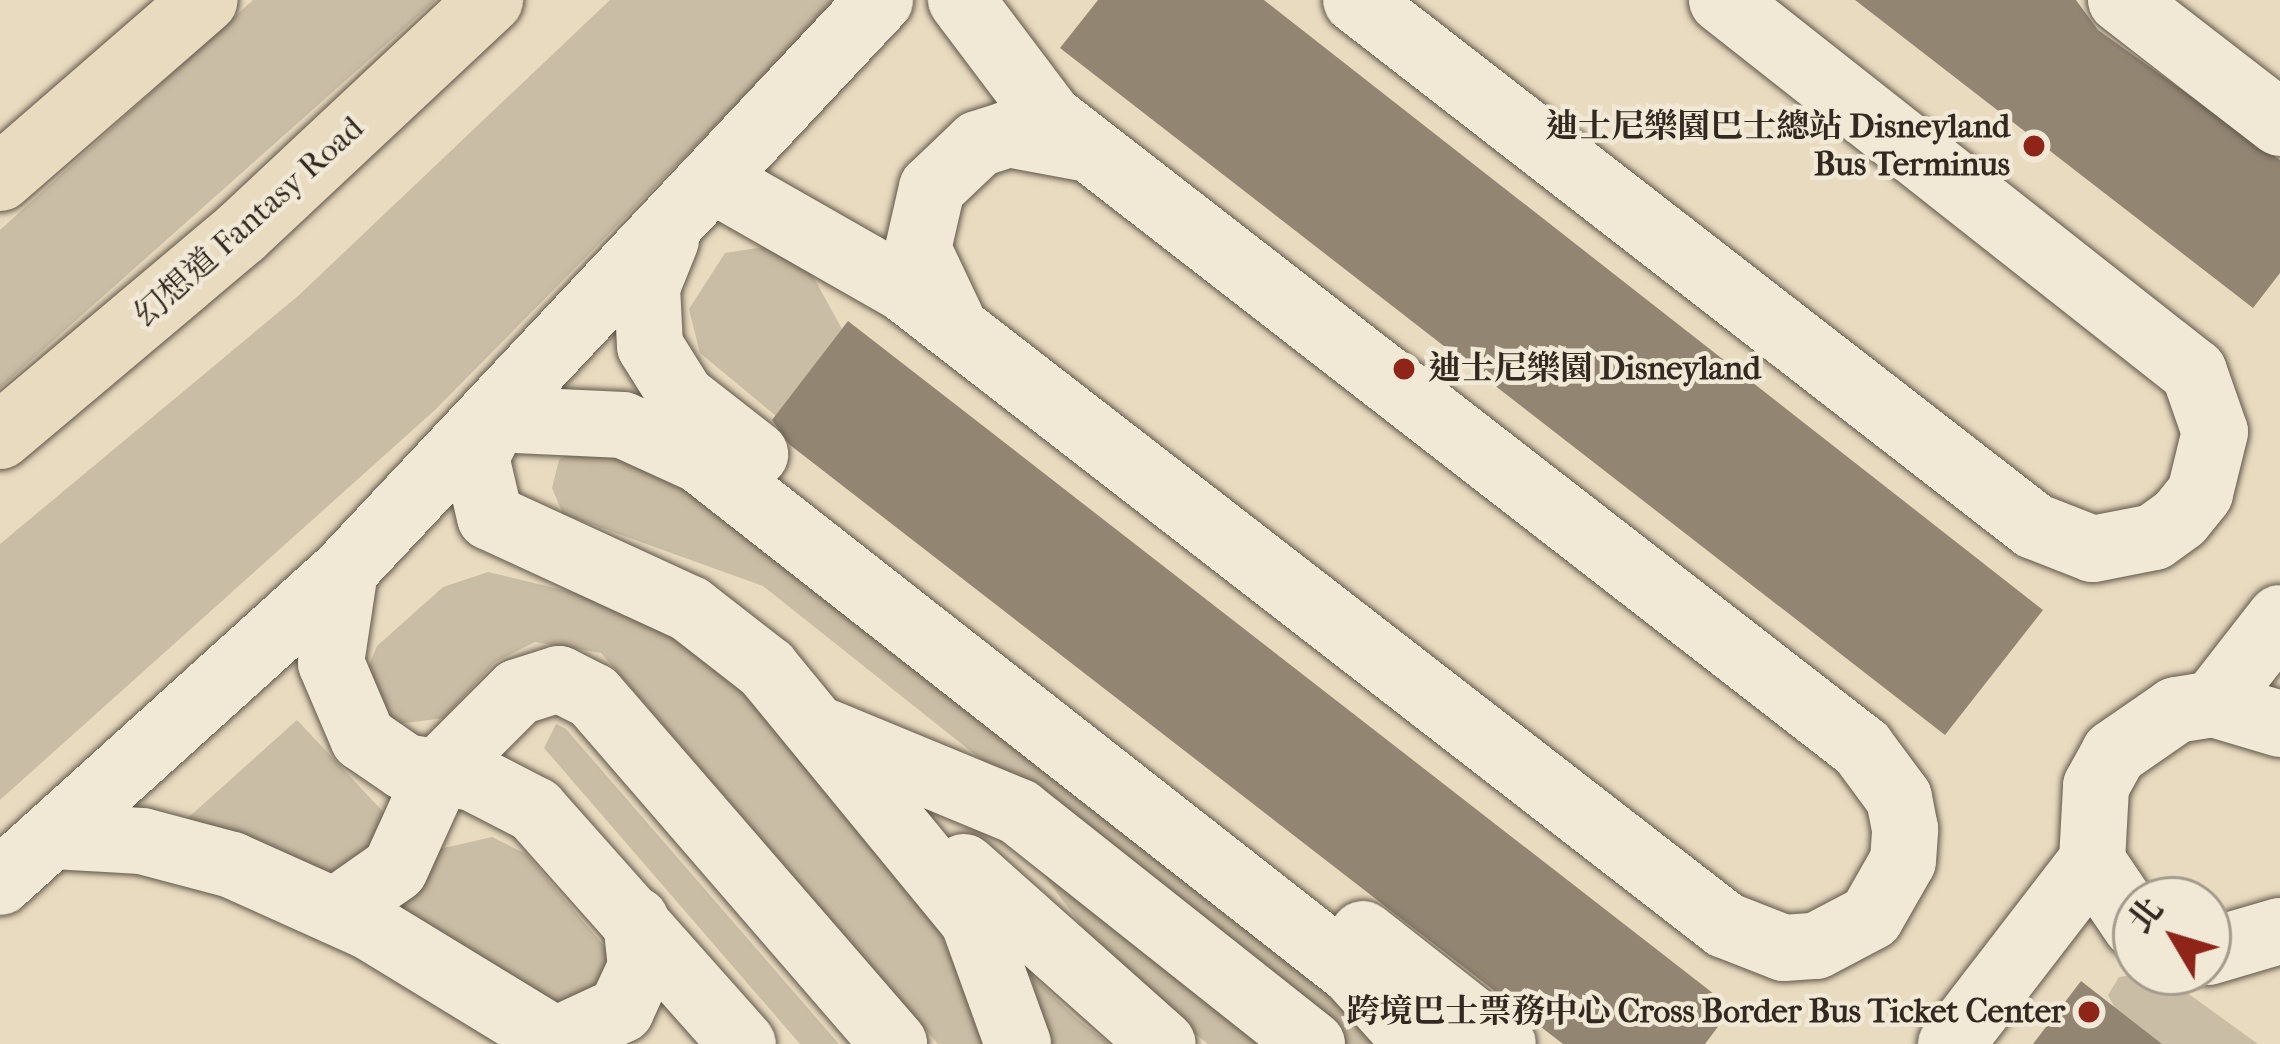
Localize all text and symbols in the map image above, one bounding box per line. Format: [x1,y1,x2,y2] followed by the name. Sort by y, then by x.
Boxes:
[1545,107,2010,185] place label: 迪士尼樂園巴士總站 Disneyland Bus Terminus
[126,109,372,335] street label: 幻想道 Fantasy Road
[2021,133,2047,159] marker: 迪士尼樂園巴士總站 Disneyland Bus Terminus
[1428,349,1761,389] place label: 迪士尼樂園 Disneyland
[1391,356,1417,382] marker: 迪士尼樂園 Disneyland
[2112,876,2232,996] north arrow
[2120,890,2171,940] text: 北
[1347,992,2065,1032] place label: 跨境巴士票務中心 Cross Border Bus Ticket Center
[2076,999,2102,1025] marker: 跨境巴士票務中心 Cross Border Bus Ticket Center

